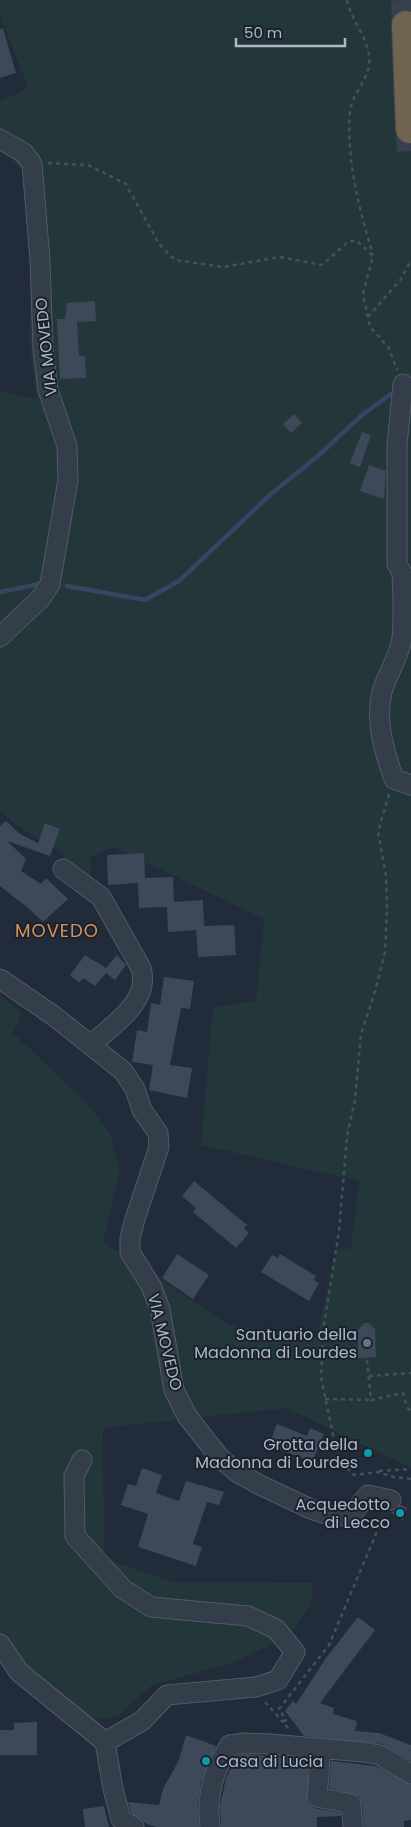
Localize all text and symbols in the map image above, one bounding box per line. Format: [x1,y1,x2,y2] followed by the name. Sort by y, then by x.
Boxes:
[236,15,345,47] scale bar
[244,22,282,43] text: 50 m
[29,297,63,397] street label: VIA MOVEDO
[15,918,99,943] district label: MOVEDO
[142,1291,188,1393] street label: VIA MOVEDO
[194,1323,357,1364] place label: Santuario della Madonna di Lourdes
[361,1337,373,1349] marker: Santuario della Madonna di Lourdes
[195,1433,358,1474] place label: Grotta della Madonna di Lourdes
[362,1447,374,1459] marker: Grotta della Madonna di Lourdes
[296,1493,390,1534] place label: Acquedotto di Lecco
[394,1507,406,1519] marker: Acquedotto di Lecco
[216,1750,323,1773] place label: Casa di Lucia
[200,1755,212,1767] marker: Casa di Lucia

